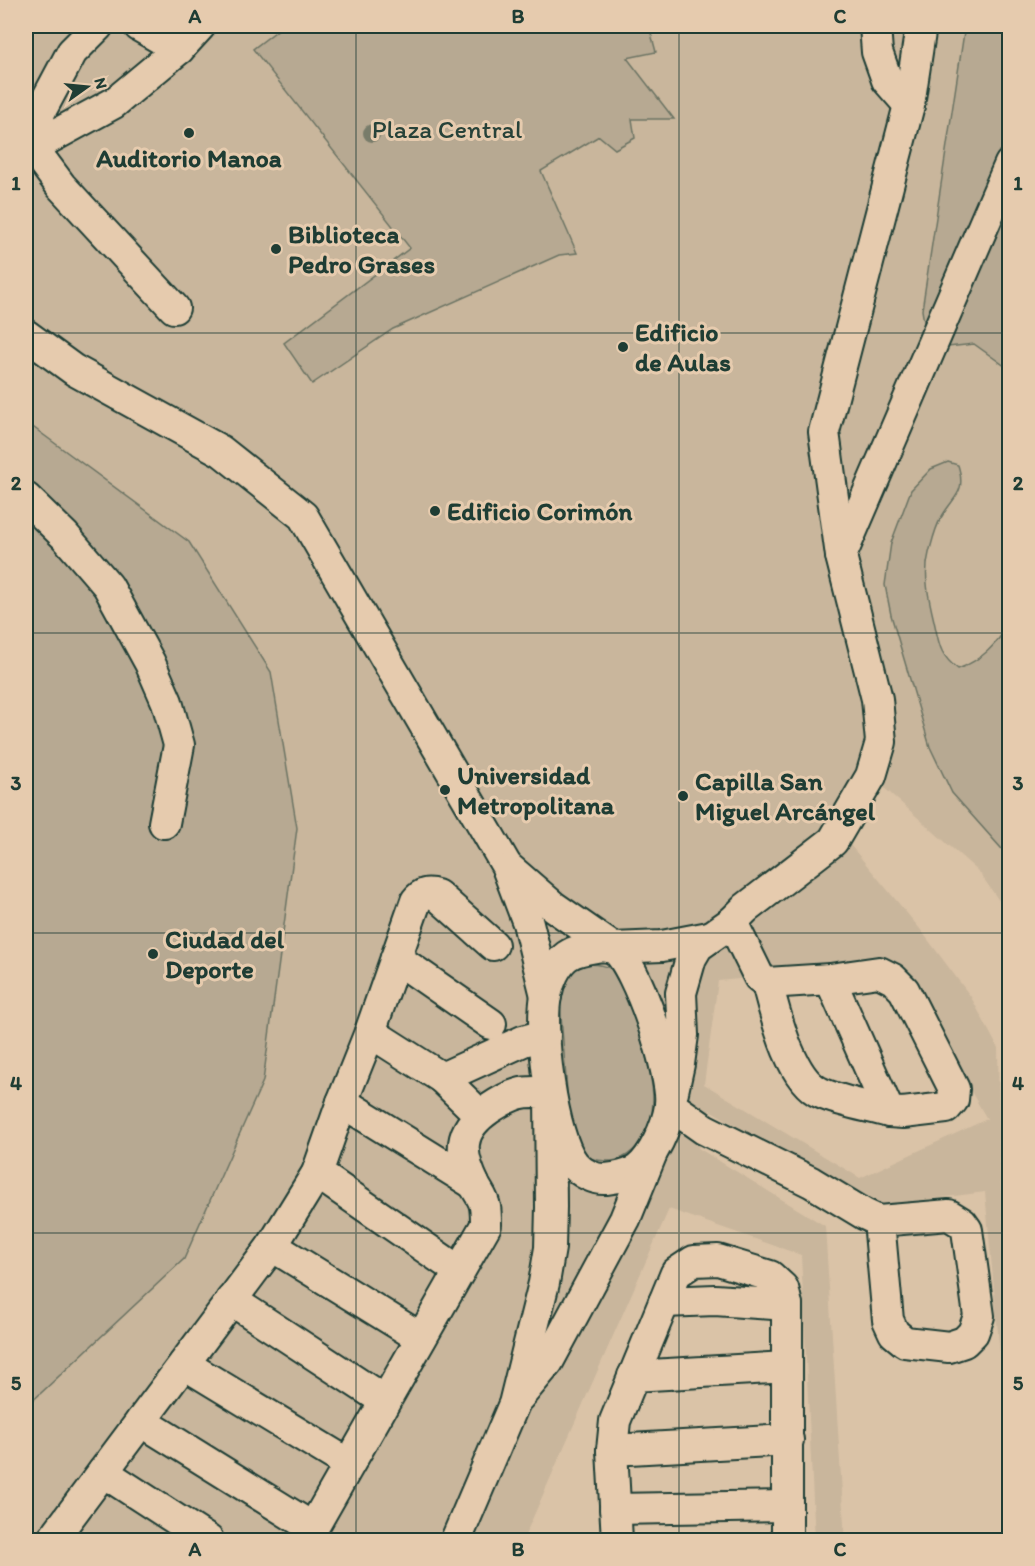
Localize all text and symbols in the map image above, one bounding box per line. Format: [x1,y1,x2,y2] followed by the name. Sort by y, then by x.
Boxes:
[188,4,202,28] text: A
[512,4,525,28] text: B
[834,4,847,28] text: C
[57,57,117,117] north arrow
[90,76,112,91] text: N
[372,113,522,145] park label: Plaza Central
[182,126,196,140] marker: Auditorio Manoa
[95,142,282,174] place label: Auditorio Manoa
[11,171,21,195] text: 1
[1013,171,1023,195] text: 1
[288,218,435,280] place label: Biblioteca Pedro Grases
[269,242,283,256] marker: Biblioteca Pedro Grases
[635,316,731,378] place label: Edificio de Aulas
[616,340,630,354] marker: Edificio de Aulas
[11,471,22,495] text: 2
[1013,471,1024,495] text: 2
[447,495,633,527] place label: Edificio Corimón
[428,504,442,518] marker: Edificio Corimón
[457,759,615,821] place label: Universidad Metropolitana
[695,765,876,827] place label: Capilla San Miguel Arcángel
[11,771,22,795] text: 3
[1013,771,1024,795] text: 3
[438,783,452,797] marker: Universidad Metropolitana
[676,789,690,803] marker: Capilla San Miguel Arcángel
[165,923,285,985] place label: Ciudad del Deporte
[146,947,160,961] marker: Ciudad del Deporte
[10,1071,22,1095] text: 4
[1012,1071,1024,1095] text: 4
[11,1371,22,1395] text: 5
[1013,1371,1024,1395] text: 5
[188,1537,202,1561] text: A
[512,1537,525,1561] text: B
[834,1537,847,1561] text: C

